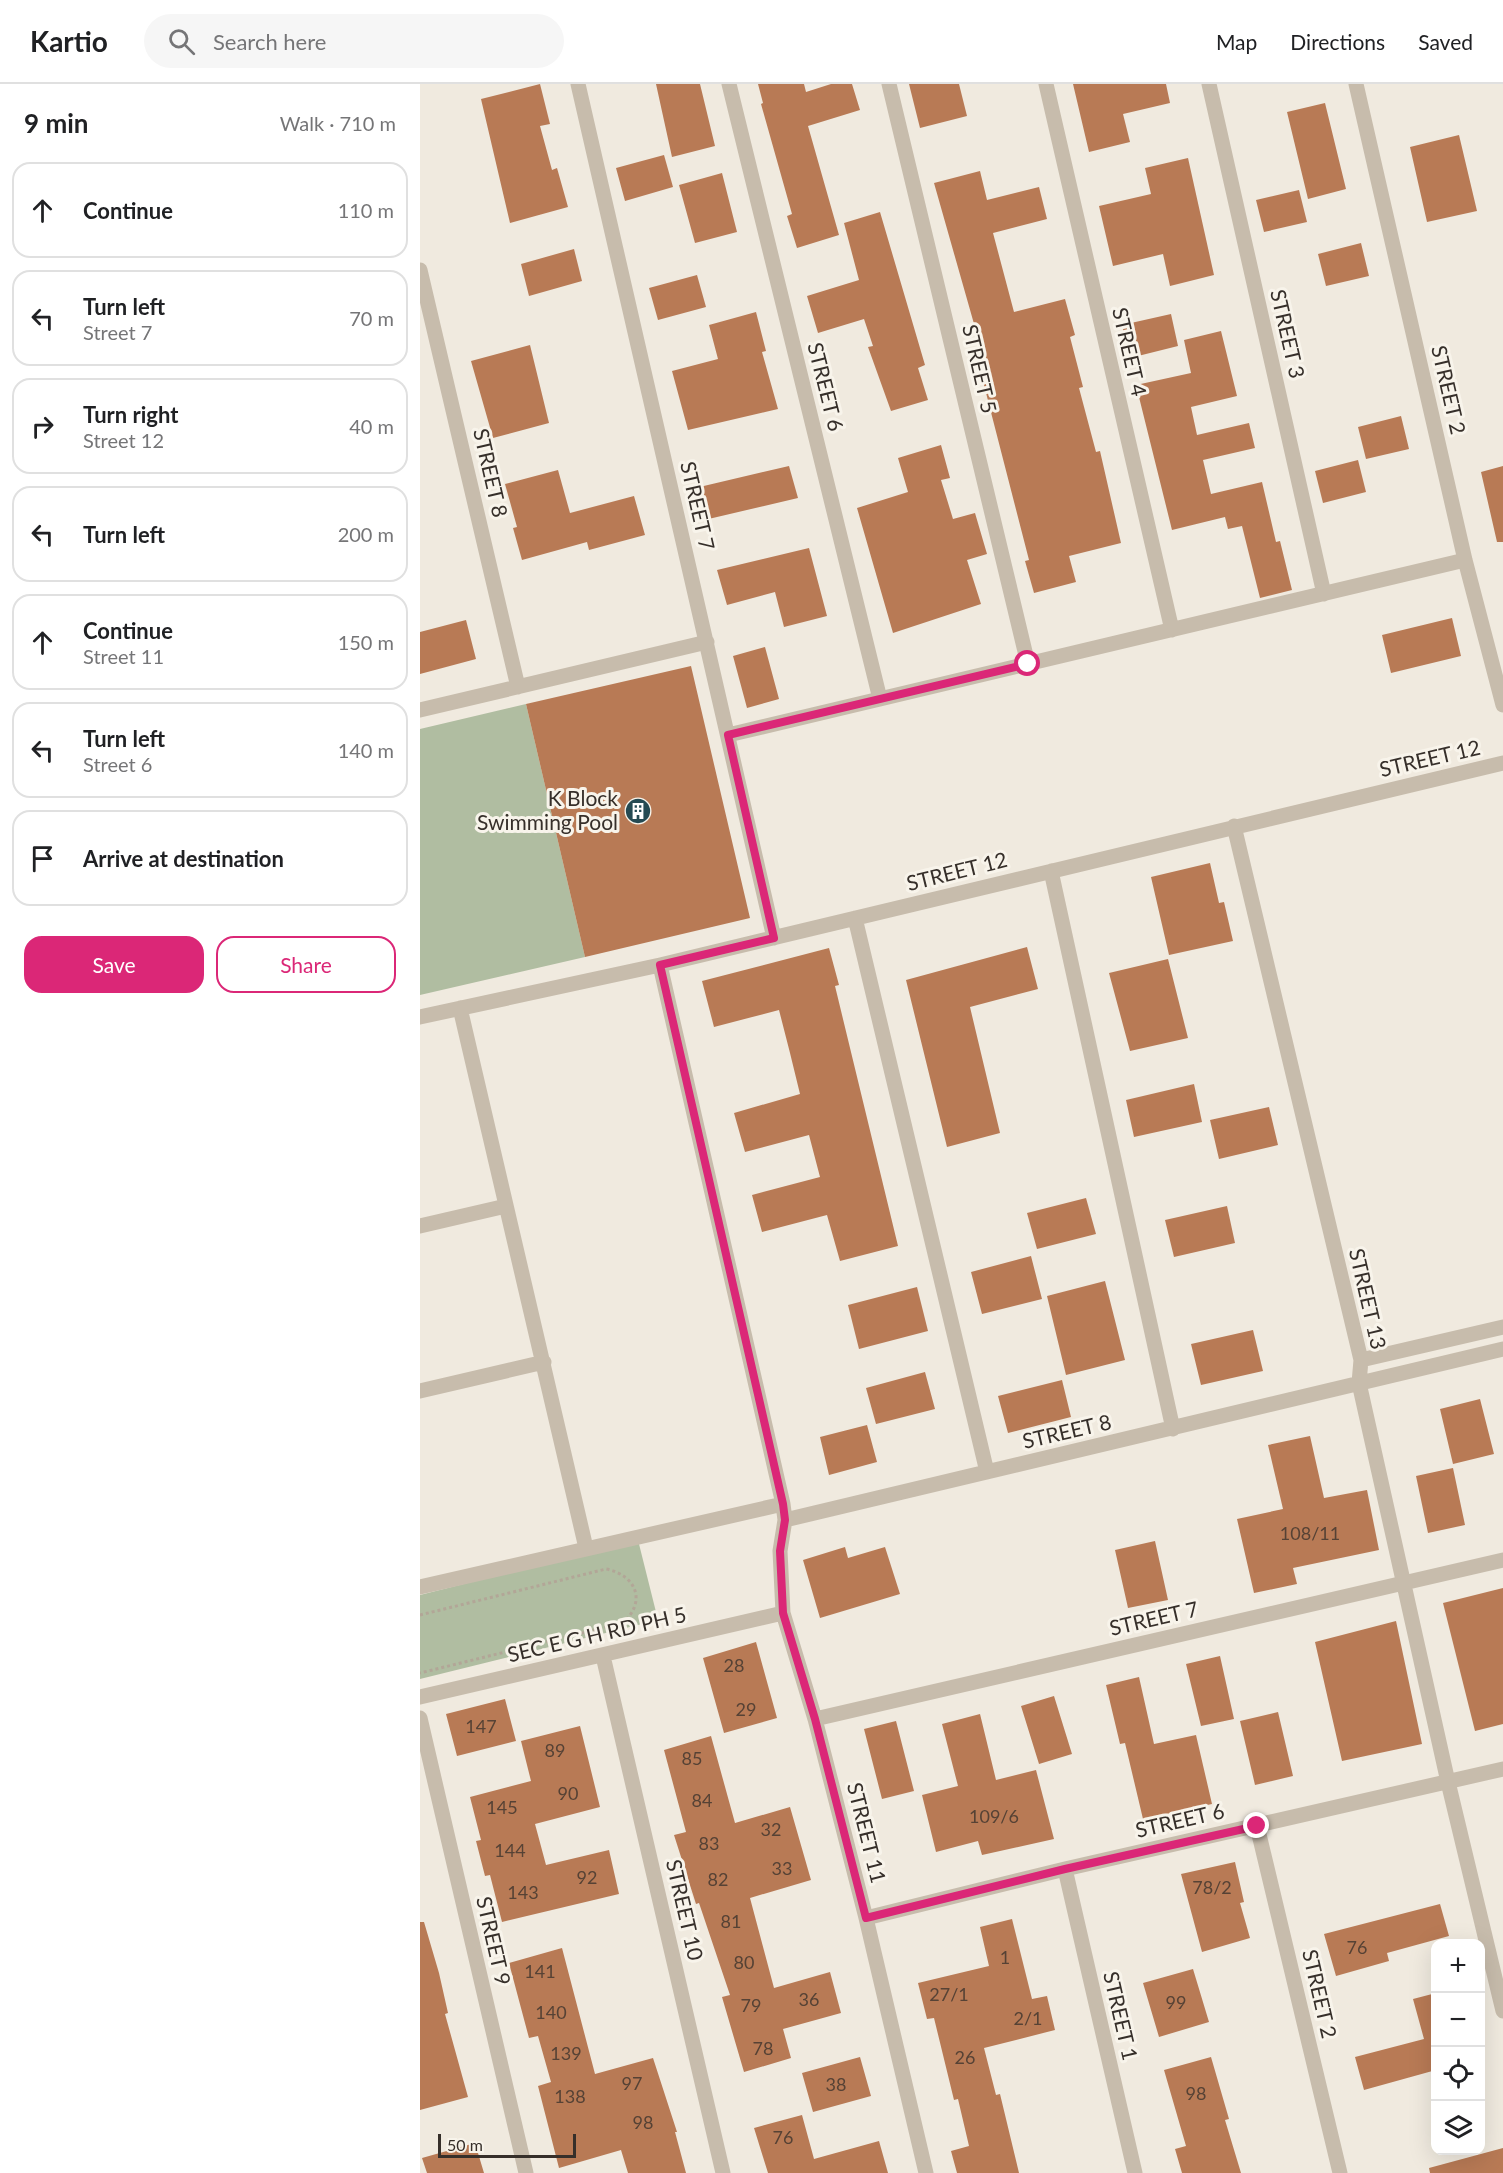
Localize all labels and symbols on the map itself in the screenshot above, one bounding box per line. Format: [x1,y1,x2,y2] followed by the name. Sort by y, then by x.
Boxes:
[1266,287,1311,381] street label: STREET 3
[1108,305,1153,399] street label: STREET 4
[958,322,1003,416] street label: STREET 5
[803,340,850,434] street label: STREET 6
[1427,343,1472,437] street label: STREET 2
[469,426,514,520] street label: STREET 8
[676,459,721,553] street label: STREET 7
[1014,650,1040,676] route start
[1377,734,1483,781] street label: STREET 12
[477,785,618,834] place label: K Block Swimming Pool
[623,796,653,826] building icon: K Block Swimming Pool
[904,846,1009,895] street label: STREET 12
[1345,1246,1392,1352] street label: STREET 13
[1020,1408,1114,1453] street label: STREET 8
[1280,1522,1340,1544] house number: 108/11
[1107,1595,1201,1640] street label: STREET 7
[505,1601,689,1666] street label: SEC E G H RD PH 5
[724,1654,744,1676] house number: 28
[736,1698,756,1720] house number: 29
[465,1715,497,1737] house number: 147
[545,1739,565,1761] house number: 89
[682,1747,702,1769] house number: 85
[843,1780,892,1885] street label: STREET 11
[558,1782,578,1804] house number: 90
[692,1789,712,1811] house number: 84
[486,1796,518,1818] house number: 145
[1133,1797,1227,1842] street label: STREET 6
[969,1805,1019,1827] house number: 109/6
[1243,1812,1269,1838] route end
[761,1818,781,1840] house number: 32
[699,1832,719,1854] house number: 83
[494,1839,526,1861] house number: 144
[662,1857,709,1963] street label: STREET 10
[772,1857,792,1879] house number: 33
[577,1866,597,1888] house number: 92
[708,1868,728,1890] house number: 82
[1192,1876,1232,1898] house number: 78/2
[507,1881,539,1903] house number: 143
[472,1894,517,1988] street label: STREET 9
[721,1910,741,1932] house number: 81
[1347,1936,1367,1958] house number: 76
[1000,1946,1010,1968] house number: 1
[1298,1947,1343,2041] street label: STREET 2
[734,1951,754,1973] house number: 80
[524,1960,556,1982] house number: 141
[1099,1969,1144,2063] street label: STREET 1
[929,1983,969,2005] house number: 27/1
[799,1988,819,2010] house number: 36
[1166,1991,1186,2013] house number: 99
[741,1994,761,2016] house number: 79
[535,2001,567,2023] house number: 140
[1013,2007,1043,2029] house number: 2/1
[753,2037,773,2059] house number: 78
[550,2042,582,2064] house number: 139
[955,2046,975,2068] house number: 26
[622,2072,642,2094] house number: 97
[826,2073,846,2095] house number: 38
[1186,2082,1206,2104] house number: 98
[554,2085,586,2107] house number: 138
[633,2111,653,2133] house number: 98
[773,2126,793,2148] house number: 76
[438,2131,576,2158] scale bar

